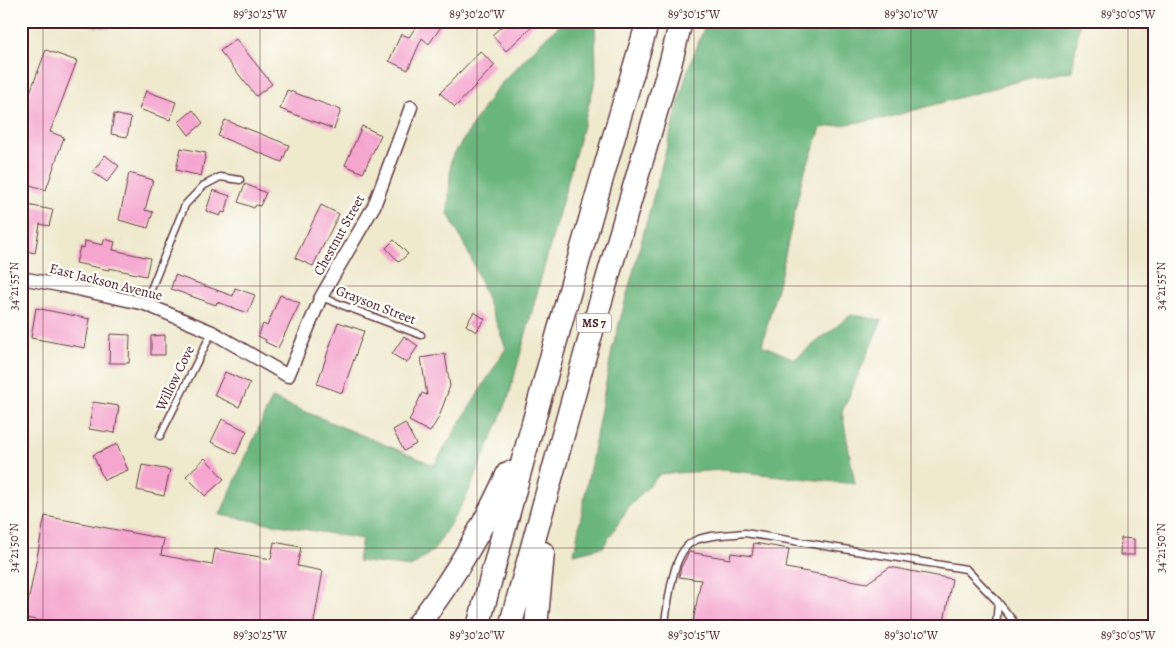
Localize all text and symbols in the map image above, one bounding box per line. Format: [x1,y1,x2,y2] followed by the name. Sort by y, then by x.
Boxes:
[233,6,288,22] text: 89°30'25"W
[449,6,505,22] text: 89°30'20"W
[668,6,721,22] text: 89°30'15"W
[884,6,939,22] text: 89°30'10"W
[1101,6,1156,22] text: 89°30'05"W
[309,191,369,279] street label: Chestnut Street
[47,259,165,305] street label: East Jackson Avenue
[6,261,22,310] text: 34°21'55"N
[1153,261,1169,310] text: 34°21'55"N
[333,281,419,329] street label: Grayson Street
[576,314,612,332] road number: MS 7
[151,342,199,415] street label: Willow Cove
[6,523,22,573] text: 34°21'50"N
[1153,523,1169,573] text: 34°21'50"N
[233,627,288,643] text: 89°30'25"W
[449,627,505,643] text: 89°30'20"W
[668,627,721,643] text: 89°30'15"W
[884,627,939,643] text: 89°30'10"W
[1101,627,1156,643] text: 89°30'05"W

